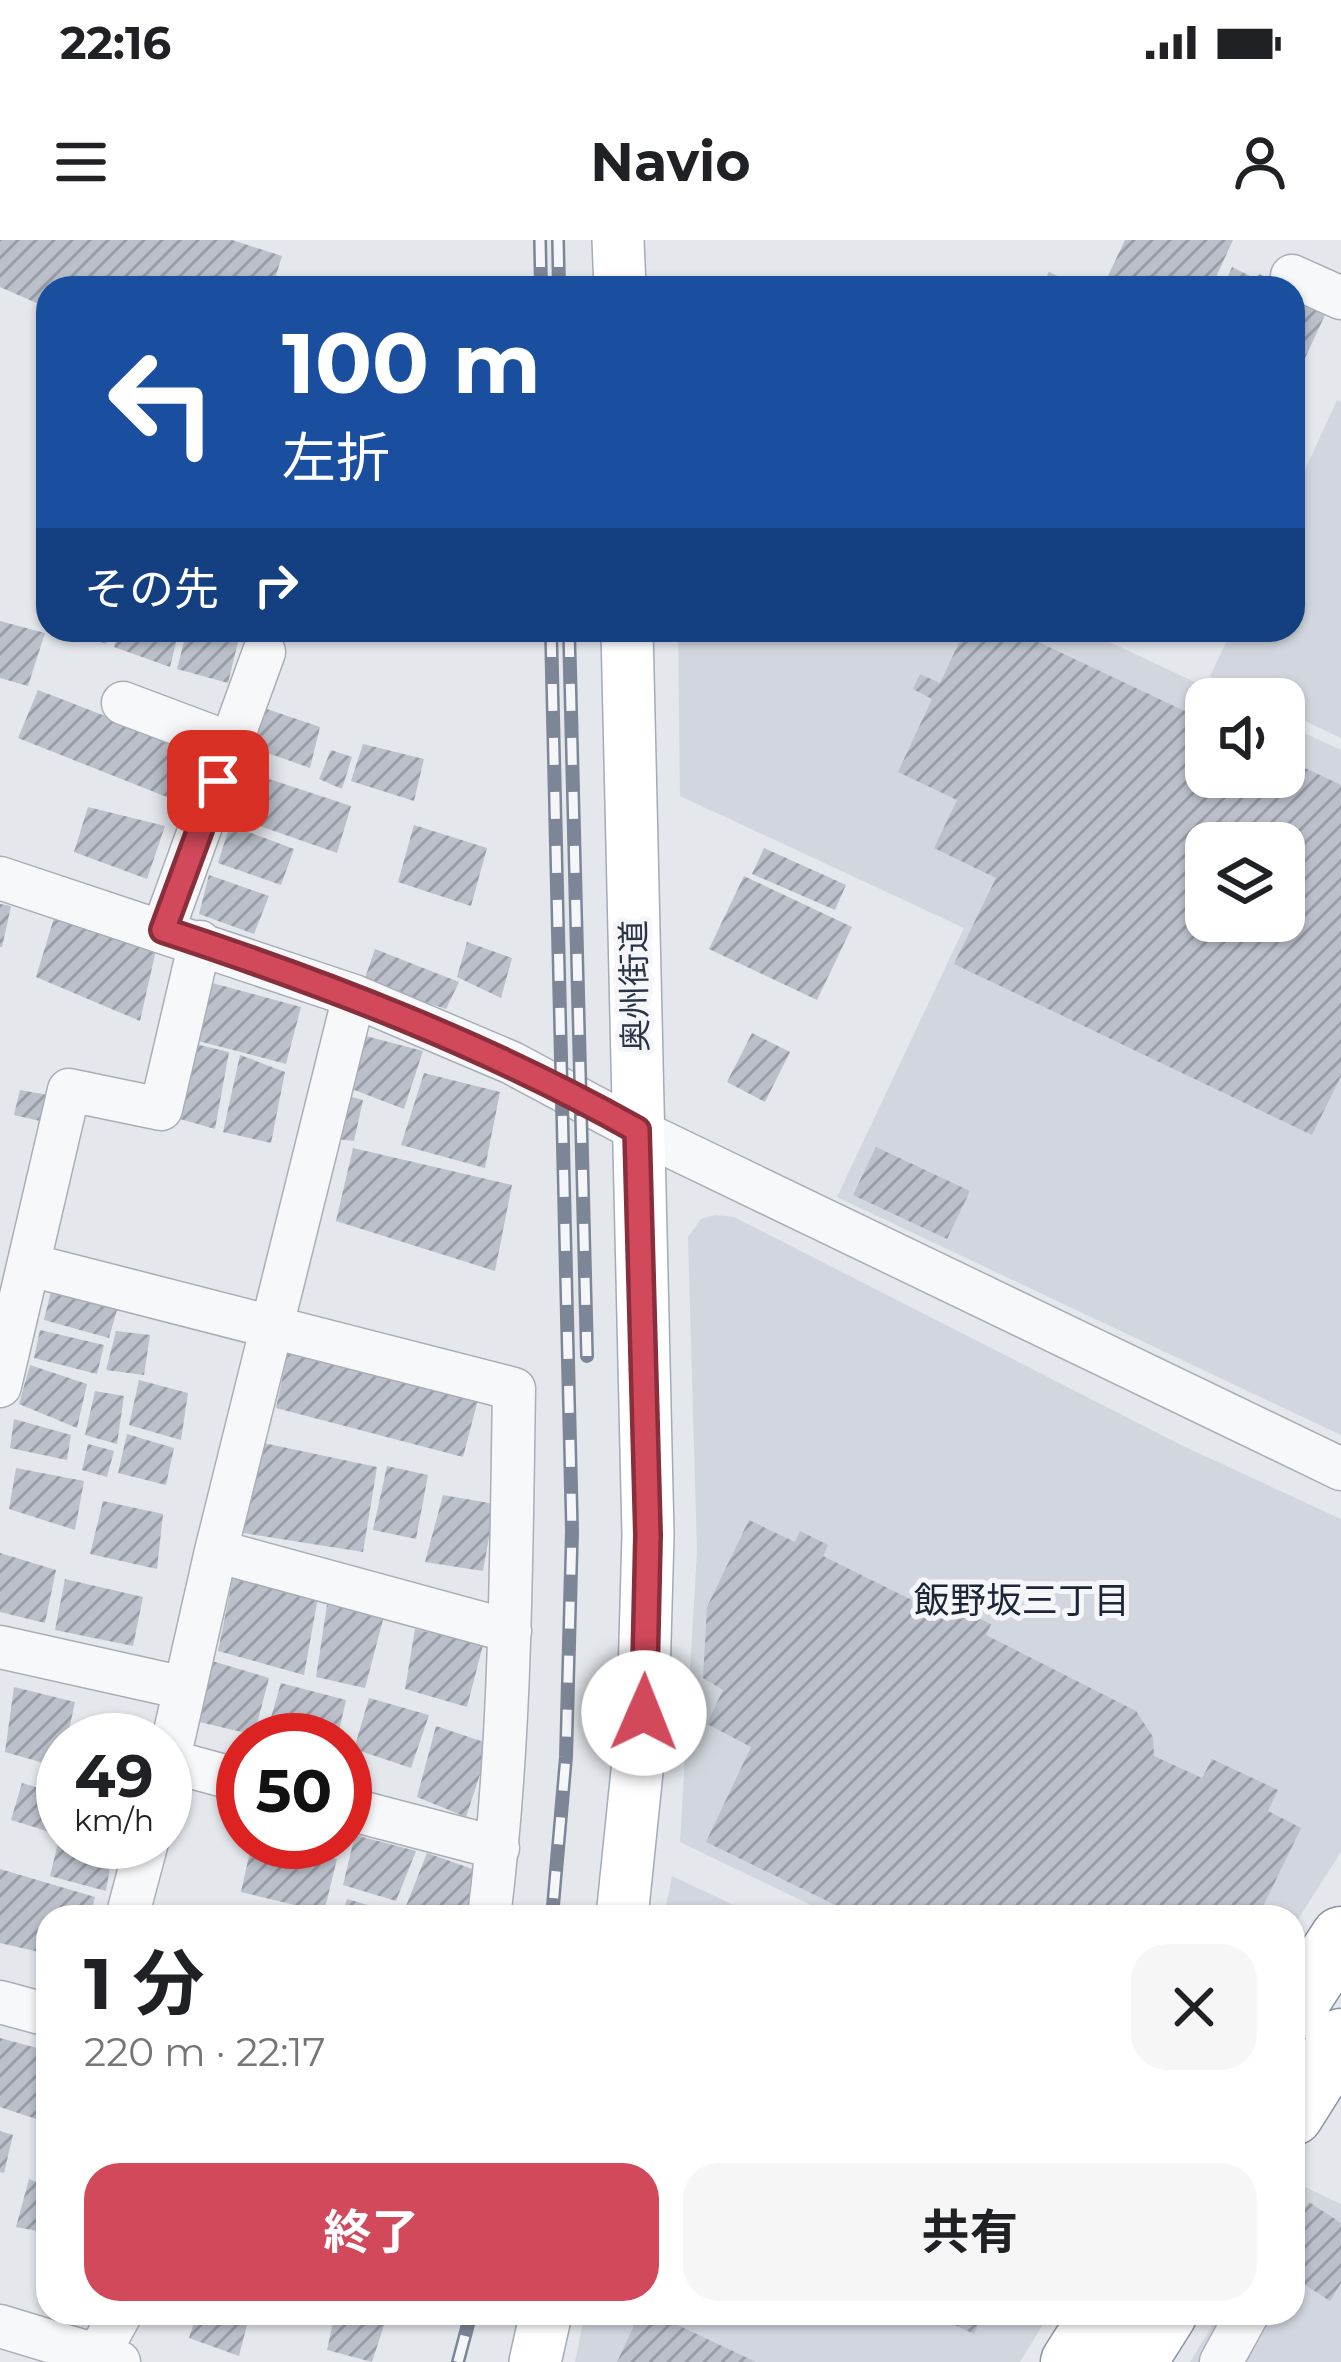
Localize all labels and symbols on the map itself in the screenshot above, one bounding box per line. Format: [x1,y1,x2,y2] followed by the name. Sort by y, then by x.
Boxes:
[167,730,269,832] pin
[613,920,655,1052] street label: 奥州街道
[914,1578,1130,1622] district label: 飯野坂三丁目
[581,1650,707,1776] position arrow
[216,1713,372,1869] speed limit sign: 50

